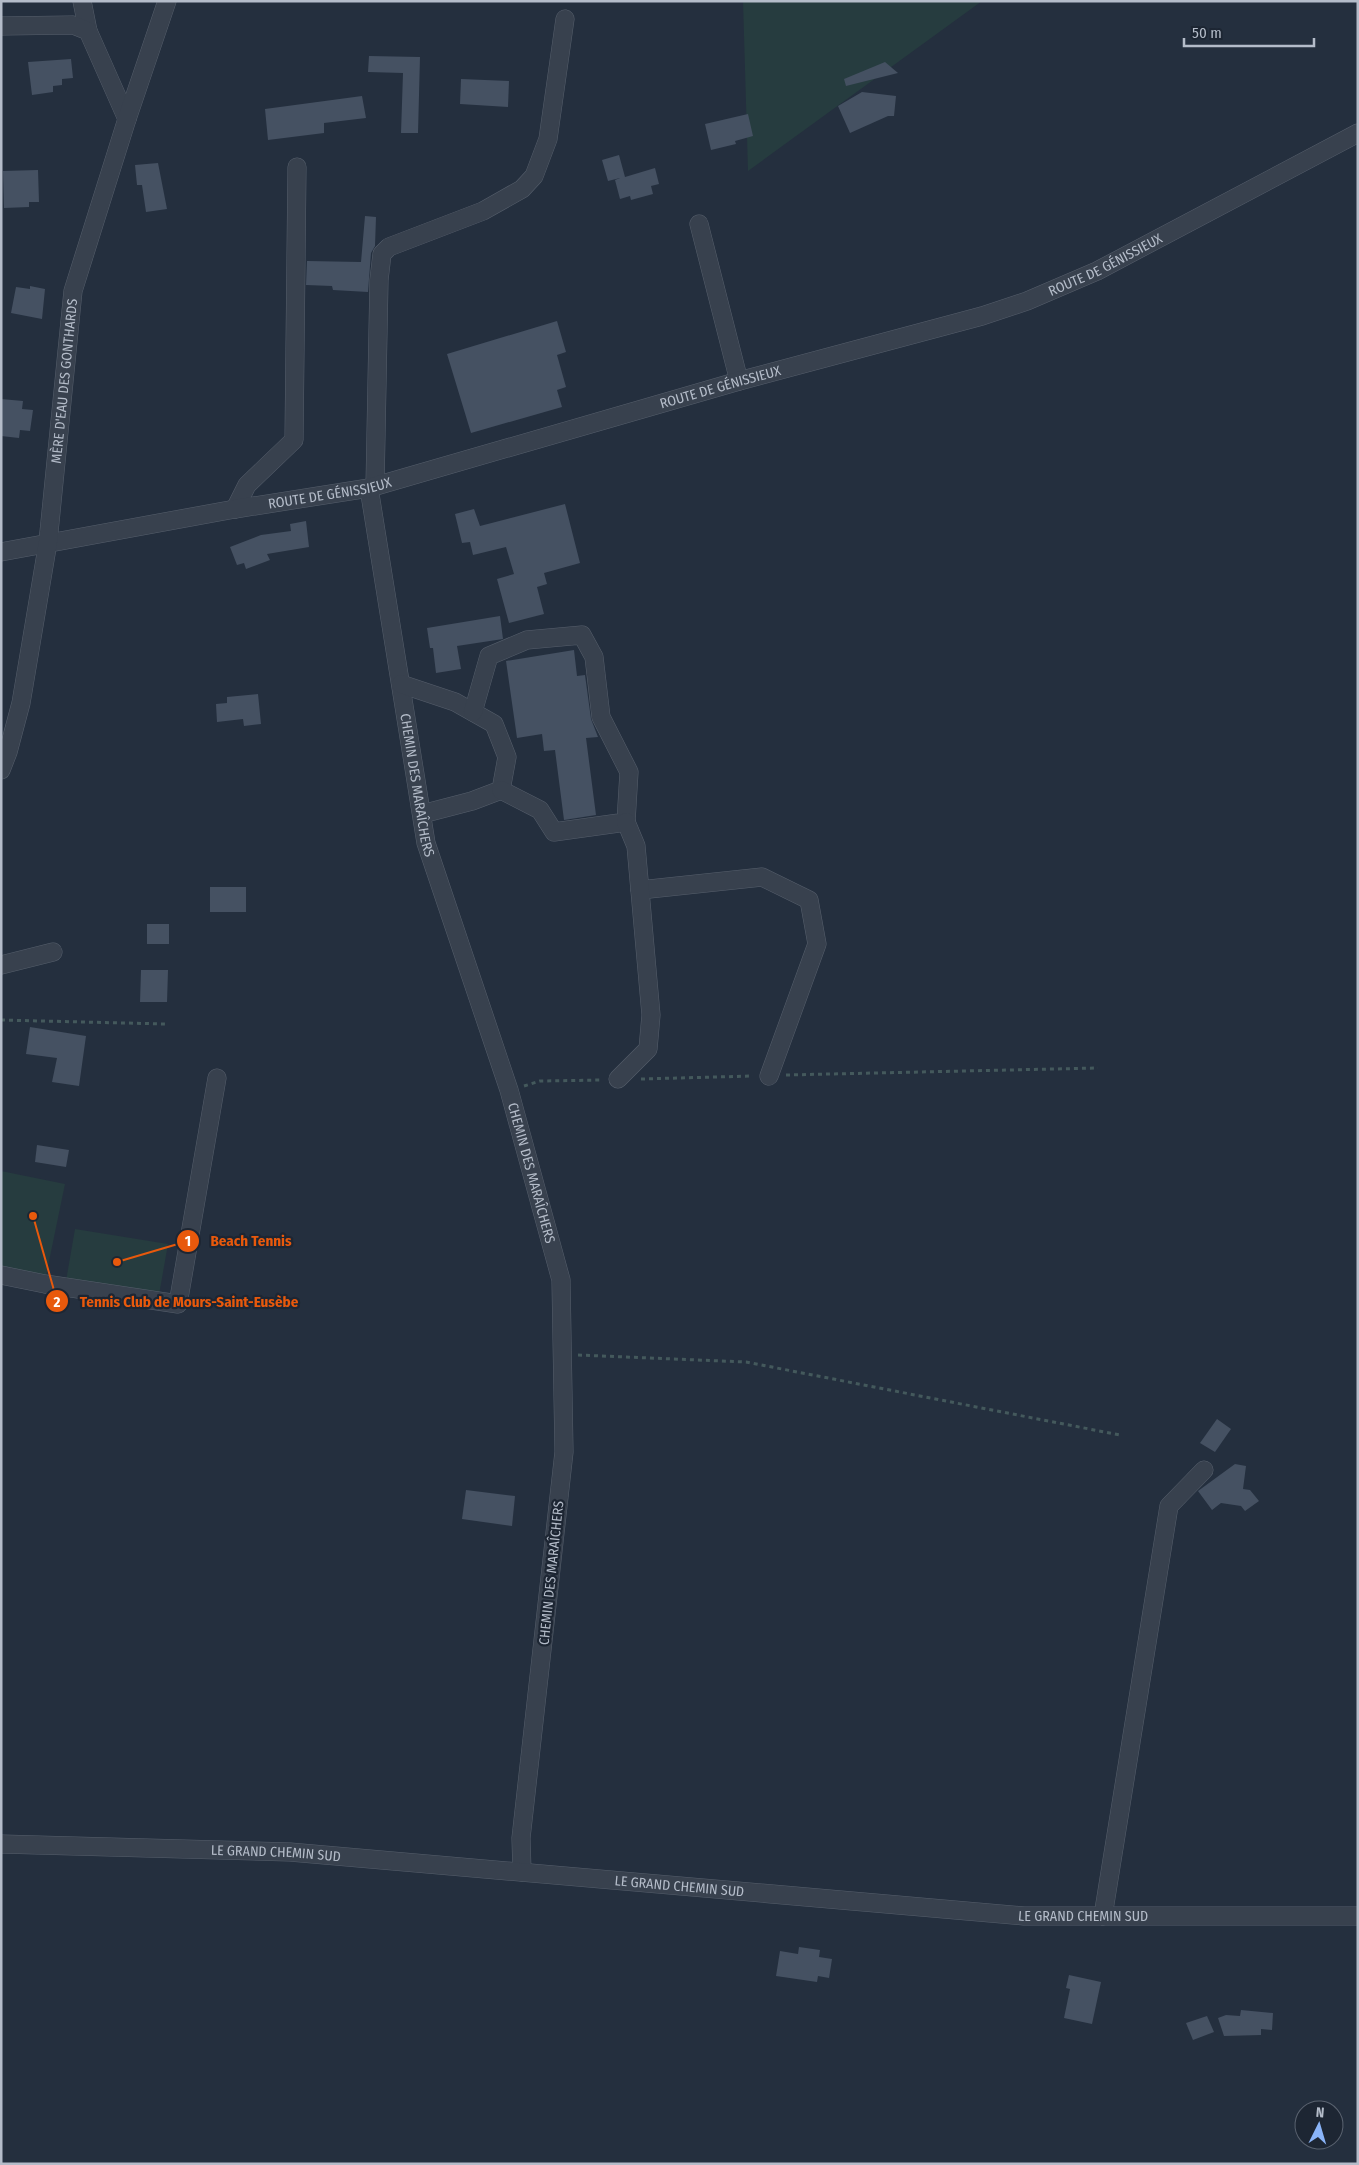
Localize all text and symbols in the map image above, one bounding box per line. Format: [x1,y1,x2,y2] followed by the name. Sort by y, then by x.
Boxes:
[1184,15,1314,47] scale bar
[1192,24,1222,42] text: 50 m
[1046,230,1165,300] street label: ROUTE DE GÉNISSIEUX
[48,298,81,464] street label: MÈRE D'EAU DES GONTHARDS
[658,362,783,412] street label: ROUTE DE GÉNISSIEUX
[267,474,394,513] street label: ROUTE DE GÉNISSIEUX
[396,712,438,859] street label: CHEMIN DES MARAÎCHERS
[504,1101,559,1245] street label: CHEMIN DES MARAÎCHERS
[175,1226,302,1256] callout: Beach Tennis
[185,1232,191,1250] text: 1
[210,1232,292,1250] text: Beach Tennis
[44,1286,308,1316] callout: Tennis Club de Mours-Saint-Eusèbe
[53,1293,61,1311] text: 2
[80,1293,299,1311] text: Tennis Club de Mours-Saint-Eusèbe
[534,1500,568,1646] street label: CHEMIN DES MARAÎCHERS
[211,1842,341,1865] street label: LE GRAND CHEMIN SUD
[614,1872,745,1901] street label: LE GRAND CHEMIN SUD
[1017,1908,1148,1925] street label: LE GRAND CHEMIN SUD
[1294,2100,1344,2150] north arrow
[1315,2104,1325,2121] text: N

